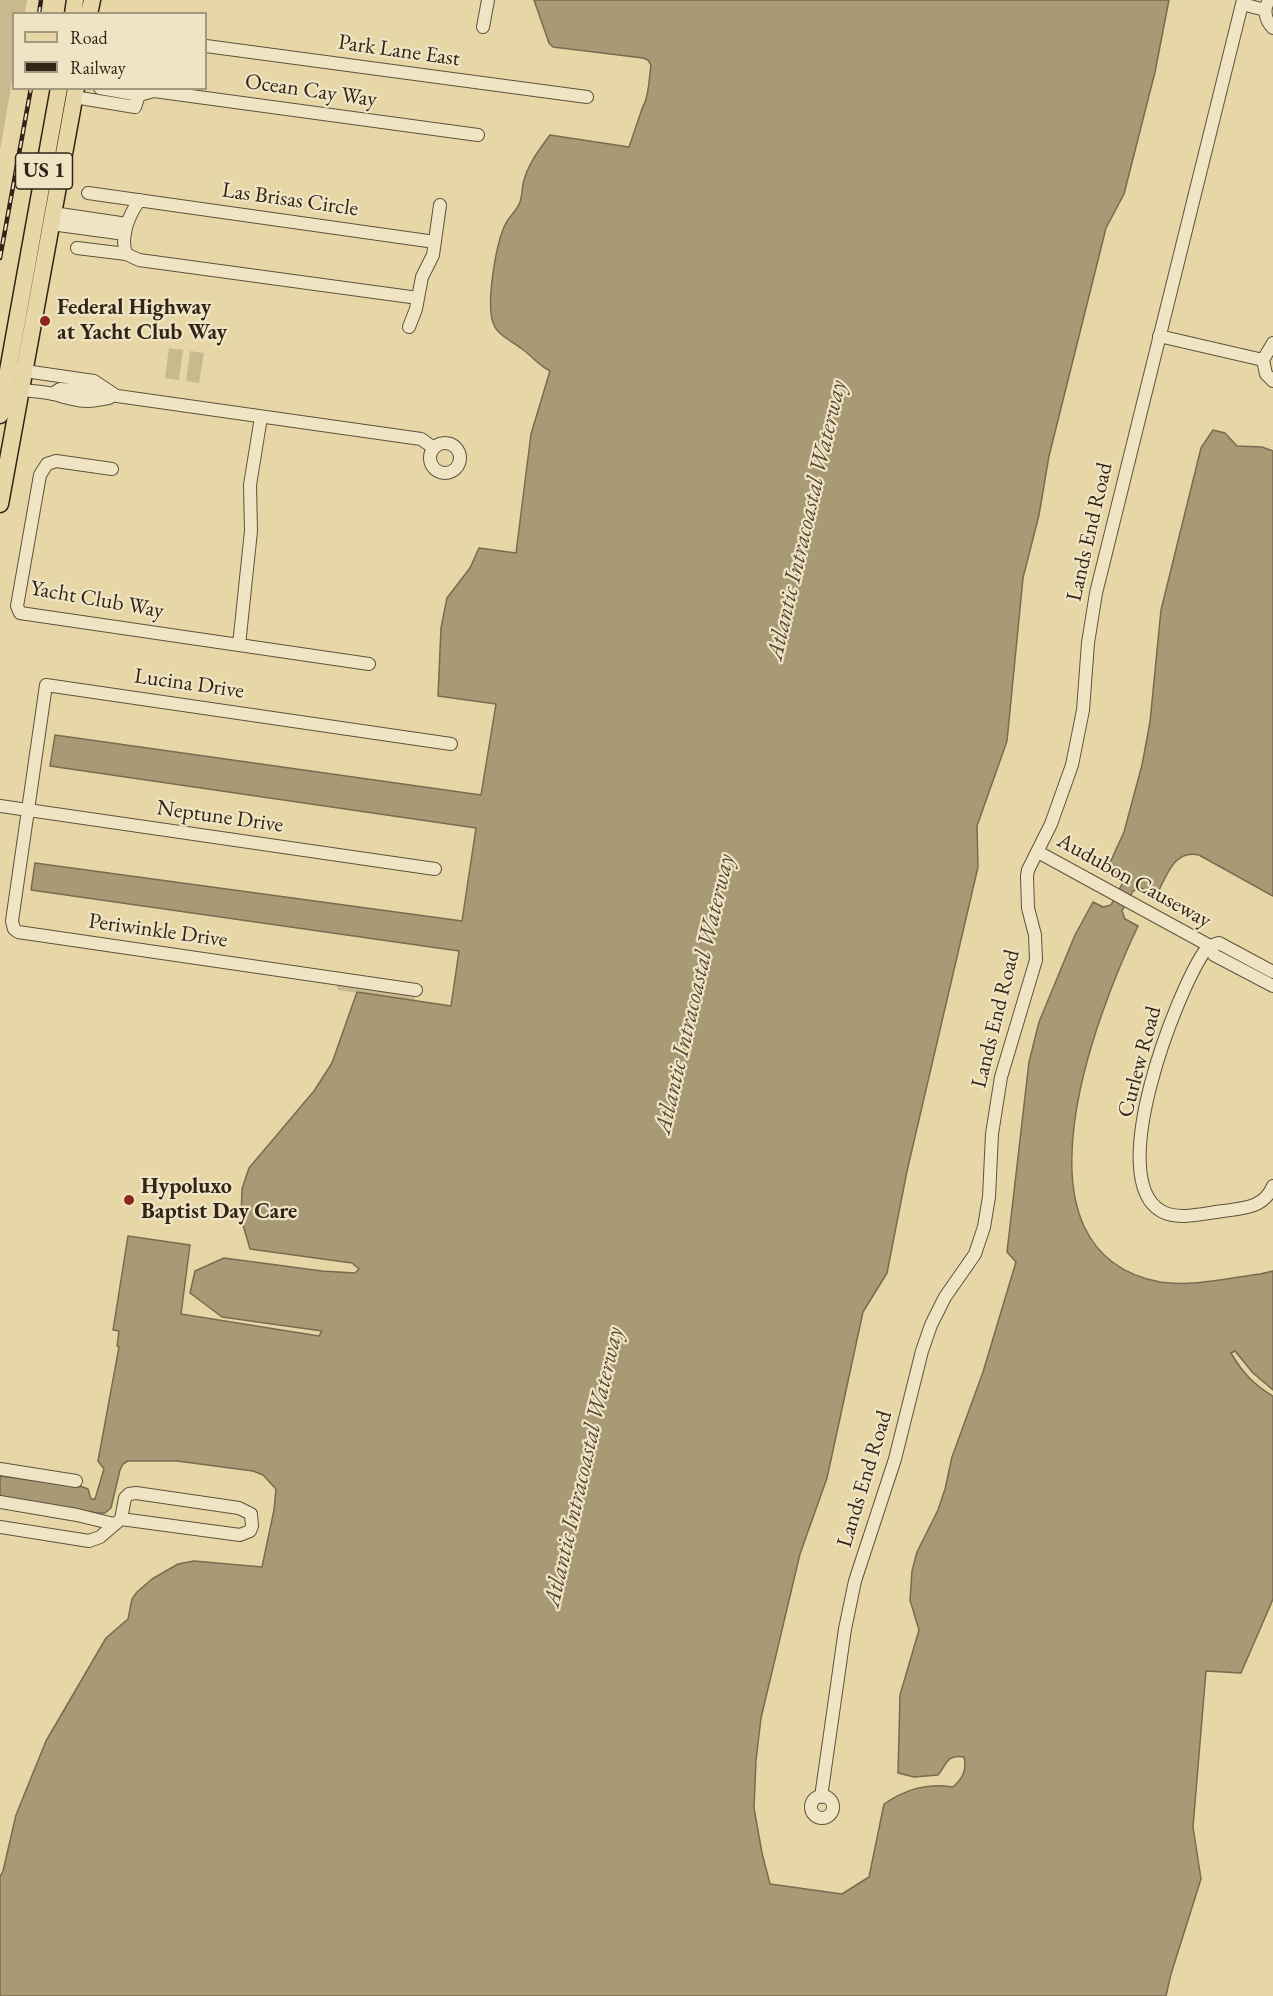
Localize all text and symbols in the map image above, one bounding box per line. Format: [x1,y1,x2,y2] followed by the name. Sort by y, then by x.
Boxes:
[12,12,207,90] legend
[70,26,108,49] text: Road
[336,29,462,73] street label: Park Lane East
[70,56,126,79] text: Railway
[243,69,379,113] street label: Ocean Cay Way
[15,153,72,189] road number: US 1
[220,177,360,223] street label: Las Brisas Circle
[57,295,227,346] place label: Federal Highway at Yacht Club Way
[38,314,52,328] marker: Federal Highway at Yacht Club Way
[761,377,853,663] water label: Atlantic Intracoastal Waterway
[1061,460,1119,604] street label: Lands End Road
[28,575,166,625] street label: Yacht Club Way
[132,663,246,705] street label: Lucina Drive
[155,795,285,839] street label: Neptune Drive
[1052,828,1216,934] street label: Audubon Causeway
[649,851,741,1137] water label: Atlantic Intracoastal Waterway
[87,908,229,954] street label: Periwinkle Drive
[966,947,1026,1091] street label: Lands End Road
[1113,1004,1167,1120] street label: Curlew Road
[141,1174,297,1226] place label: Hypoluxo Baptist Day Care
[122,1193,136,1207] marker: Hypoluxo Baptist Day Care
[538,1324,630,1610] water label: Atlantic Intracoastal Waterway
[832,1407,898,1551] street label: Lands End Road

